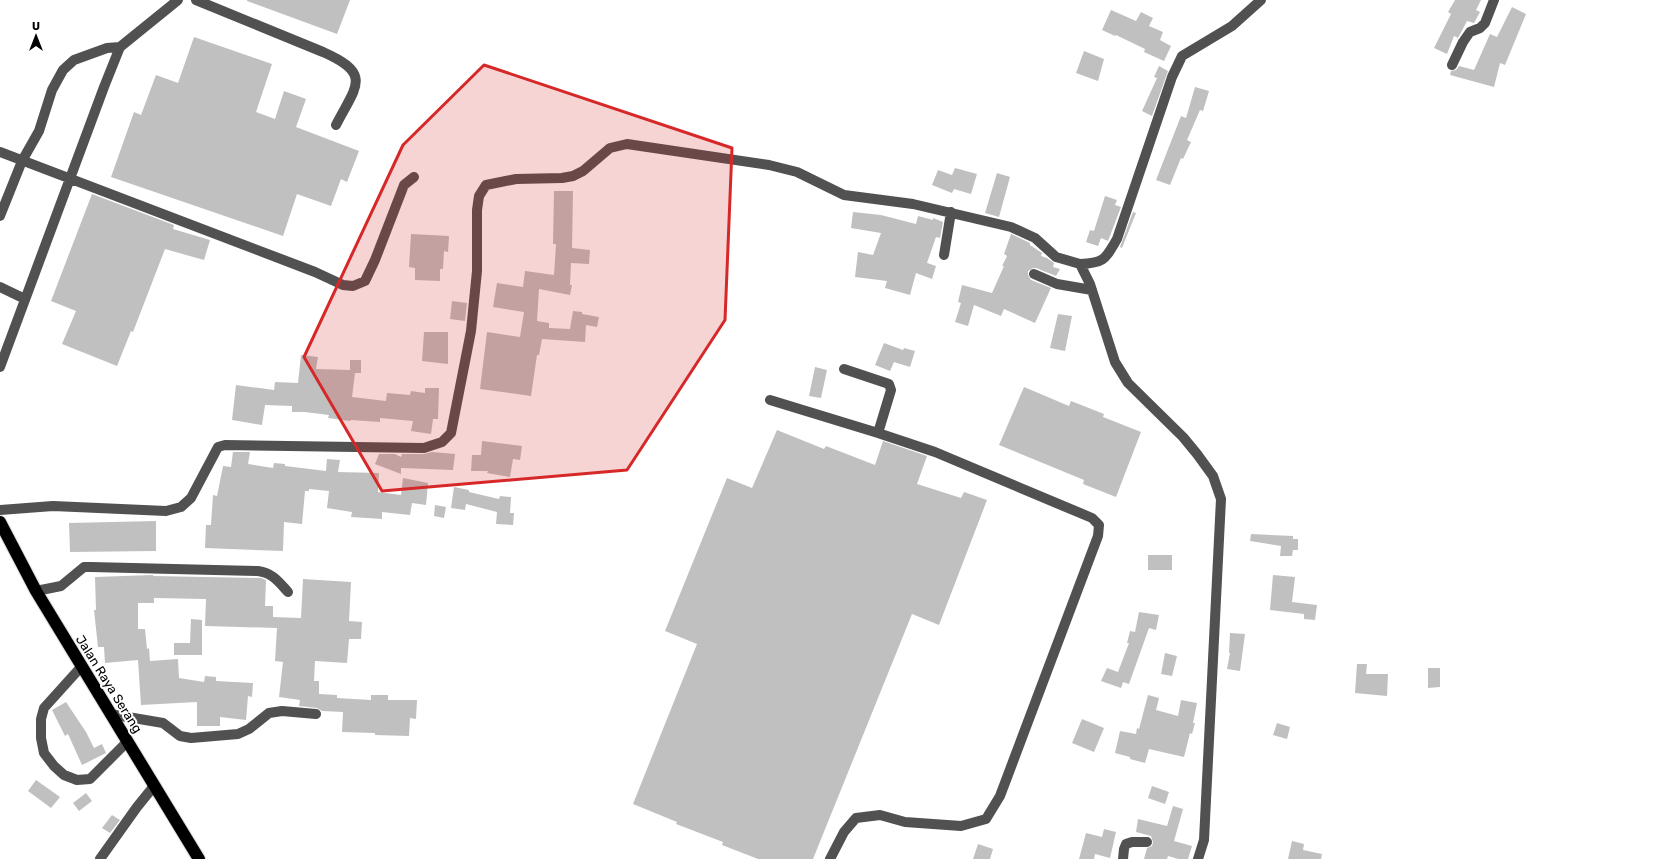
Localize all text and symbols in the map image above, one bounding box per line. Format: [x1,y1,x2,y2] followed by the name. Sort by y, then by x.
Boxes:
[16,16,56,56] north arrow
[32,20,40,33] text: U
[72,632,145,736] street label: Jalan Raya Serang

